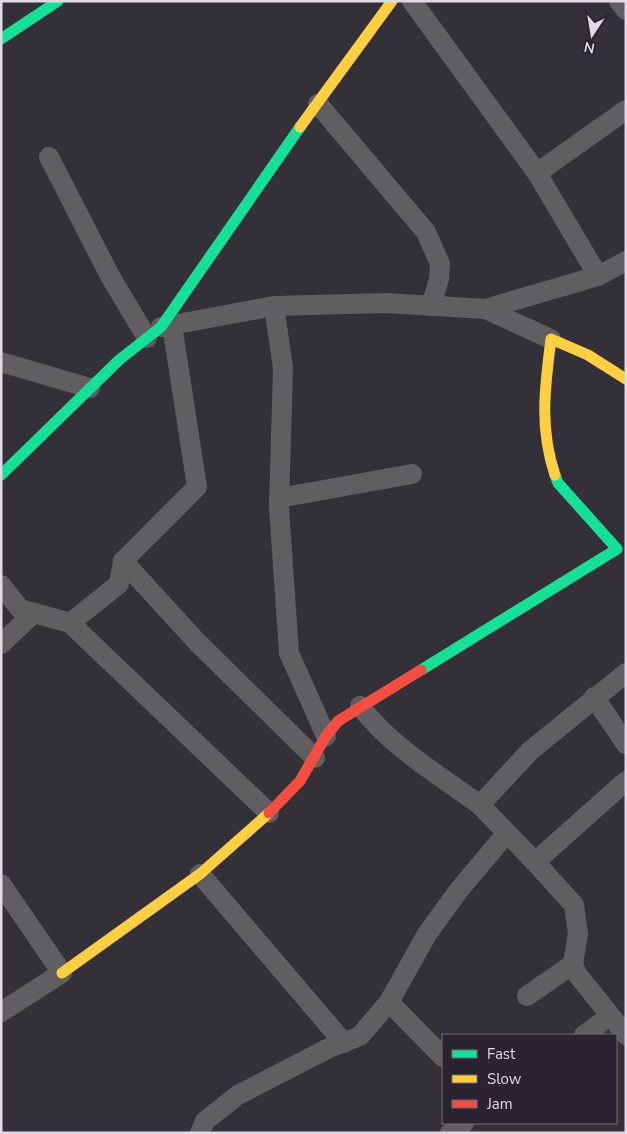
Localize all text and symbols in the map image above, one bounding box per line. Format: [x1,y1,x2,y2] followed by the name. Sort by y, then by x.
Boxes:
[567,10,617,60] north arrow
[582,37,597,58] text: N
[442,1034,617,1124] legend
[487,1044,516,1064] text: Fast
[487,1069,522,1089] text: Slow
[486,1094,513,1114] text: Jam

